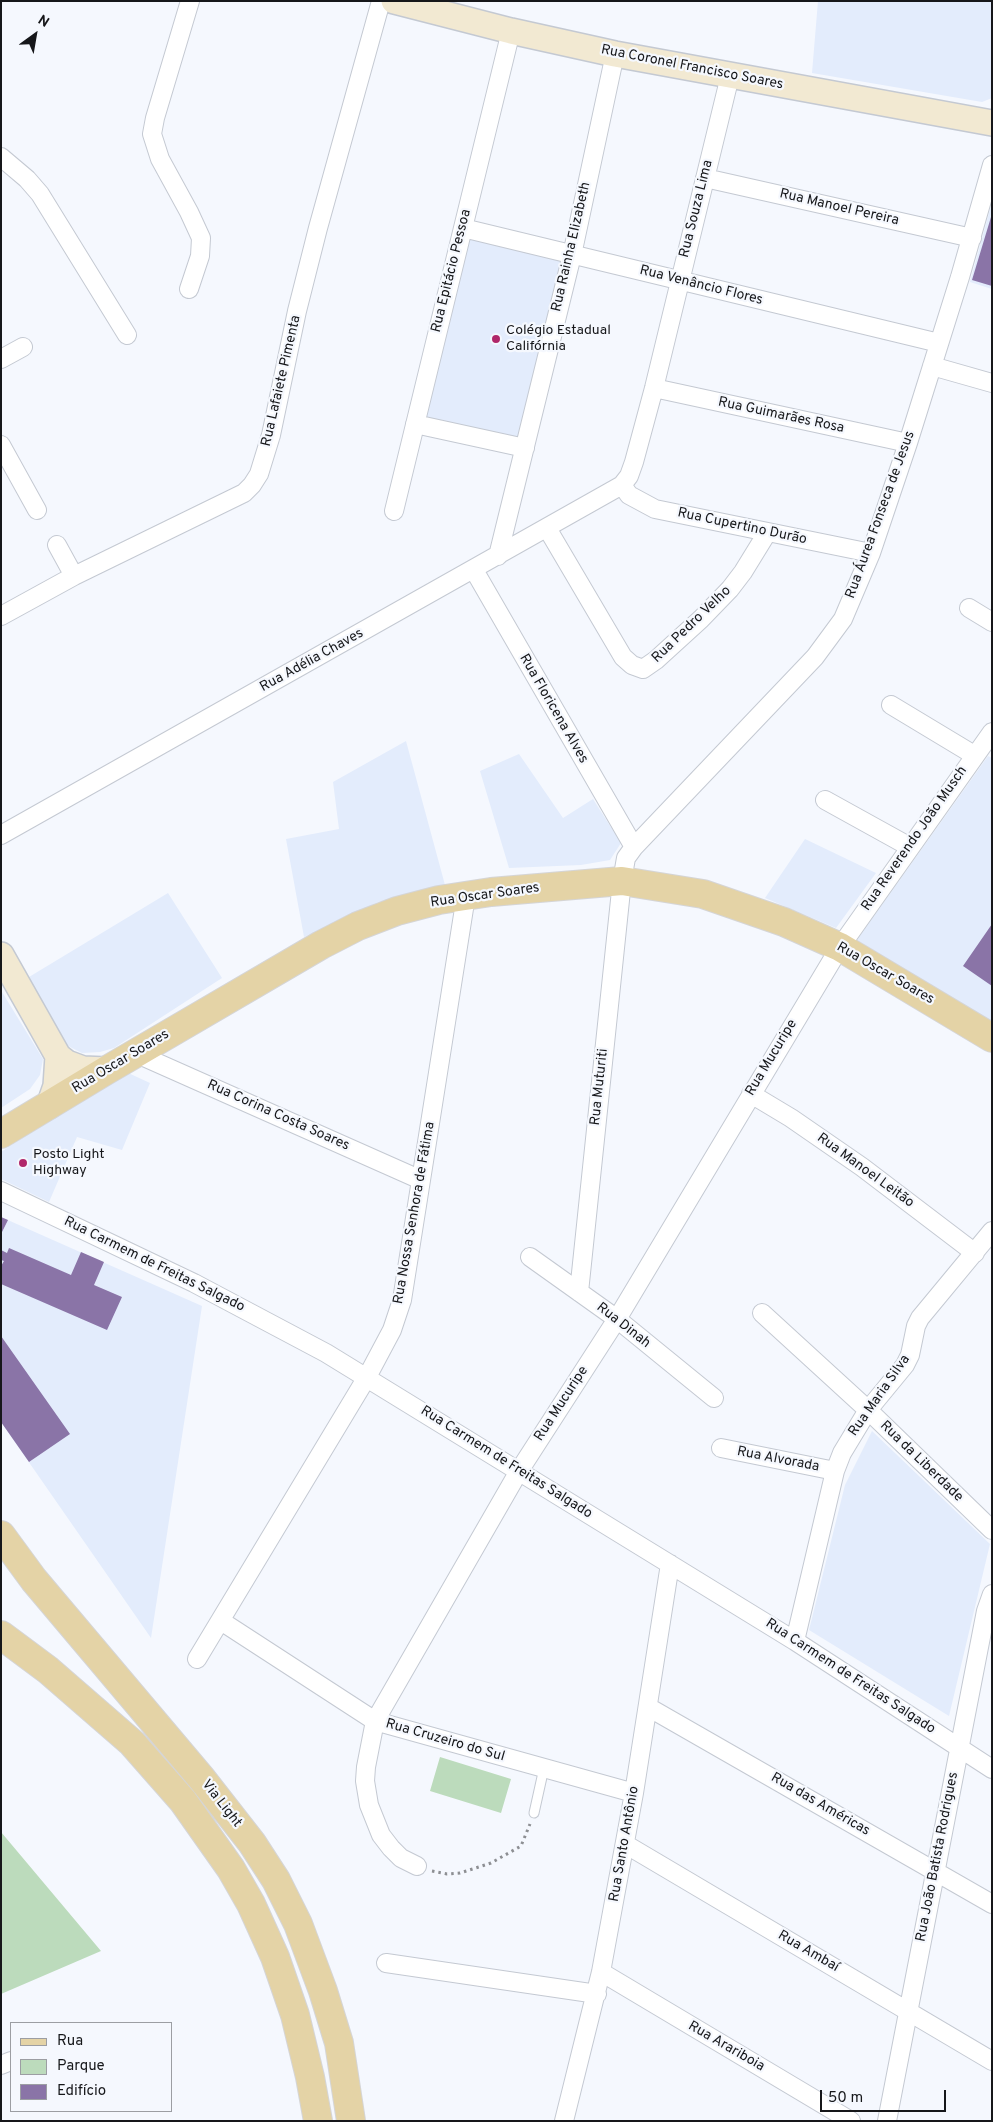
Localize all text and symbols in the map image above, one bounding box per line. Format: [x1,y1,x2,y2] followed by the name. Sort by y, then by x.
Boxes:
[10,10,60,60] north arrow
[34,12,52,32] text: N
[599,42,785,94] street label: Rua Coronel Francisco Soares
[677,158,717,260] street label: Rua Souza Lima
[549,180,595,314] street label: Rua Rainha Elizabeth
[778,186,900,230] street label: Rua Manoel Pereira
[429,208,475,334] street label: Rua Epitácio Pessoa
[638,263,764,309] street label: Rua Venâncio Flores
[259,314,305,448] street label: Rua Lafaiete Pimenta
[506,323,611,356] place label: Colégio Estadual Califórnia
[490,333,502,345] marker: Colégio Estadual Califórnia
[716,394,846,438] street label: Rua Guimarães Rosa
[843,429,919,601] street label: Rua Áurea Fonseca de Jesus
[676,505,808,549] street label: Rua Cupertino Durão
[649,583,735,667] street label: Rua Pedro Velho
[257,626,367,696] street label: Rua Adélia Chaves
[515,651,591,767] street label: Rua Floricena Alves
[859,763,971,915] street label: Rua Reverendo João Musch
[429,880,541,912] street label: Rua Oscar Soares
[833,939,937,1009] street label: Rua Oscar Soares
[743,1017,801,1099] street label: Rua Mucuripe
[70,1026,172,1098] street label: Rua Oscar Soares
[588,1048,612,1126] street label: Rua Muturiti
[204,1077,352,1155] street label: Rua Corina Costa Soares
[391,1120,439,1306] street label: Rua Nossa Senhora de Fátima
[813,1130,917,1212] street label: Rua Manoel Leitão
[33,1147,104,1180] place label: Posto Light Highway
[17,1157,29,1169] marker: Posto Light Highway
[61,1214,247,1316] street label: Rua Carmem de Freitas Salgado
[593,1300,653,1352] street label: Rua Dinah
[846,1352,914,1440] street label: Rua Maria Silva
[531,1363,593,1445] street label: Rua Mucuripe
[417,1403,595,1523] street label: Rua Carmem de Freitas Salgado
[876,1418,966,1506] street label: Rua da Liberdade
[735,1444,821,1476] street label: Rua Alvorada
[762,1616,938,1738] street label: Rua Carmem de Freitas Salgado
[384,1716,506,1766] street label: Rua Cruzeiro do Sul
[767,1770,873,1840] street label: Rua das Américas
[913,1771,963,1943] street label: Rua João Batista Rodrigues
[197,1777,245,1831] street label: Via Light
[607,1785,643,1903] street label: Rua Santo Antônio
[774,1928,842,1976] street label: Rua Ambaí
[685,2018,767,2076] street label: Rua Arariboia
[10,2022,172,2112] legend
[57,2032,83,2051] text: Rua
[57,2057,105,2076] text: Parque
[823,2080,949,2112] scale bar
[57,2082,106,2101] text: Edifício
[828,2089,863,2108] text: 50 m

